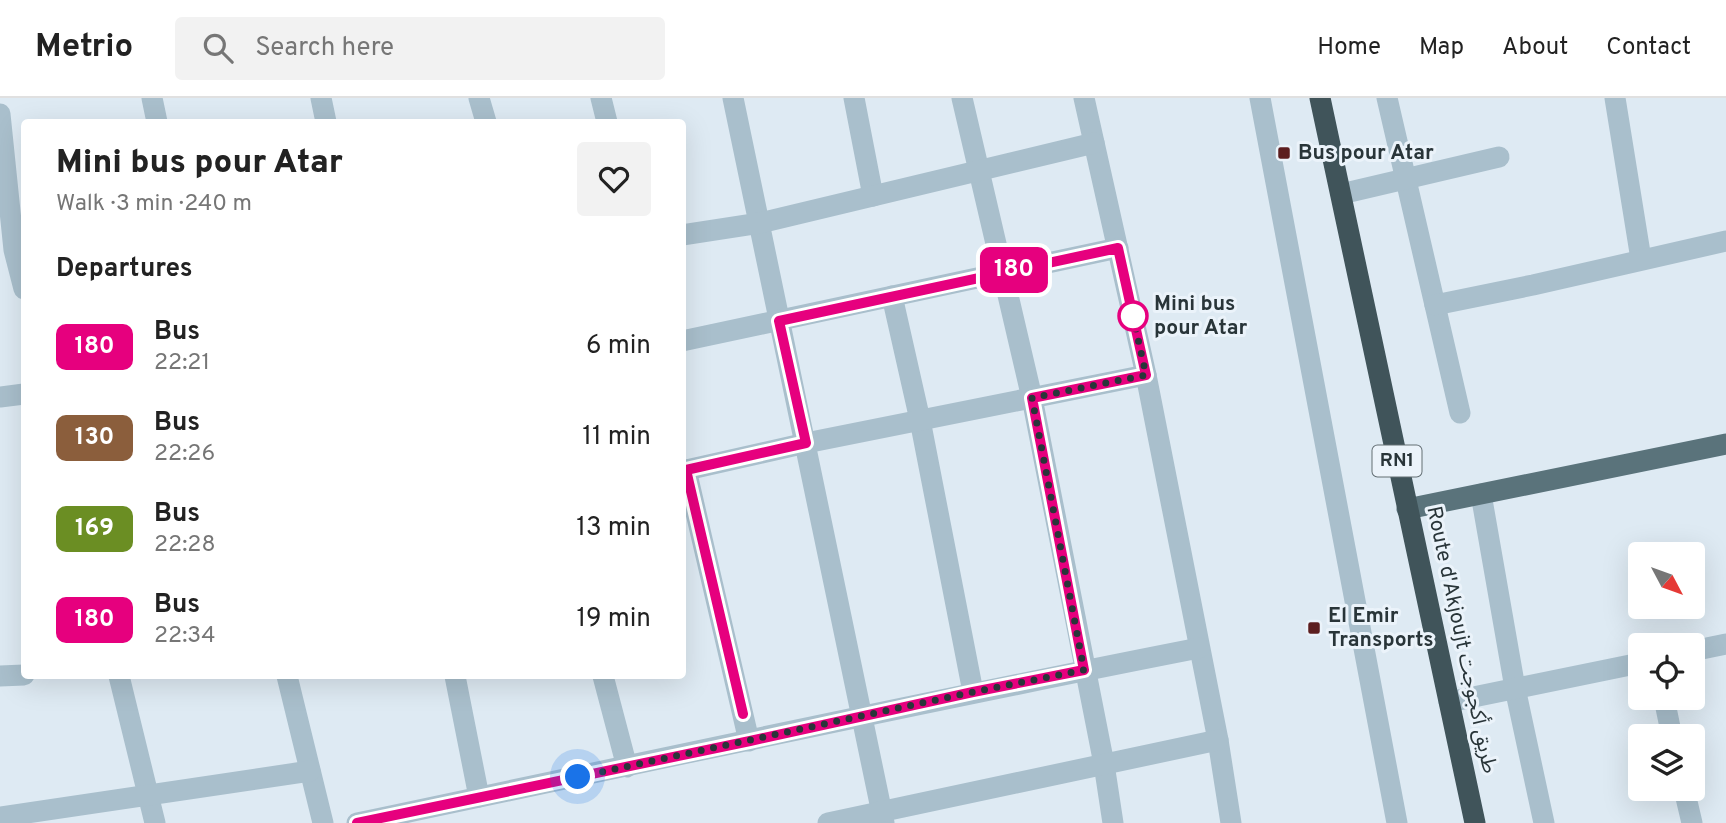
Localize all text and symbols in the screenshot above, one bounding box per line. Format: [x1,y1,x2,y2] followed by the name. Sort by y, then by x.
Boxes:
[175,17,665,80] search box
[35,27,133,69] text: Metrio
[199,29,237,67] icon: search
[255,32,394,65] text: Search here
[1317,33,1381,63] text: Home
[1419,33,1464,63] text: Map
[1502,33,1568,63] text: About
[1606,33,1691,63] text: Contact
[1298,140,1434,167] place label: Bus pour Atar
[577,142,651,216] button: heart
[56,143,343,185] text: Mini bus pour Atar
[1276,145,1292,161] marker: Bus pour Atar
[56,190,252,219] text: Walk · 3 min · 240 m
[974,247,1054,293] line badge: 180
[56,253,193,286] text: Departures
[994,255,1034,285] text: 180
[1154,291,1247,342] place label: Mini bus pour Atar
[1118,301,1148,331] marker: Mini bus pour Atar
[154,316,200,349] text: Bus
[586,330,651,363] text: 6 min
[74,332,115,362] text: 180
[154,349,210,378] text: 22:21
[154,407,200,440] text: Bus
[582,421,651,454] text: 11 min
[75,423,114,453] text: 130
[154,440,215,469] text: 22:26
[1372,446,1422,476] road number: RN1
[154,498,200,531] text: Bus
[1419,504,1503,776] street label: Route d'Akjoujt طريق أكجوجت
[576,512,651,545] text: 13 min
[75,514,114,544] text: 169
[154,531,215,560] text: 22:28
[1628,542,1704,620] north arrow
[1628,542,1705,801] map controls
[154,589,200,622] text: Bus
[576,603,651,636] text: 19 min
[1328,603,1434,654] place label: El Emir Transports
[74,605,115,635] text: 180
[1306,620,1322,636] marker: El Emir Transports
[154,622,215,651] text: 22:34
[1628,633,1705,710] button: locate
[1628,724,1705,801] button: layers
[560,759,595,794] your location

